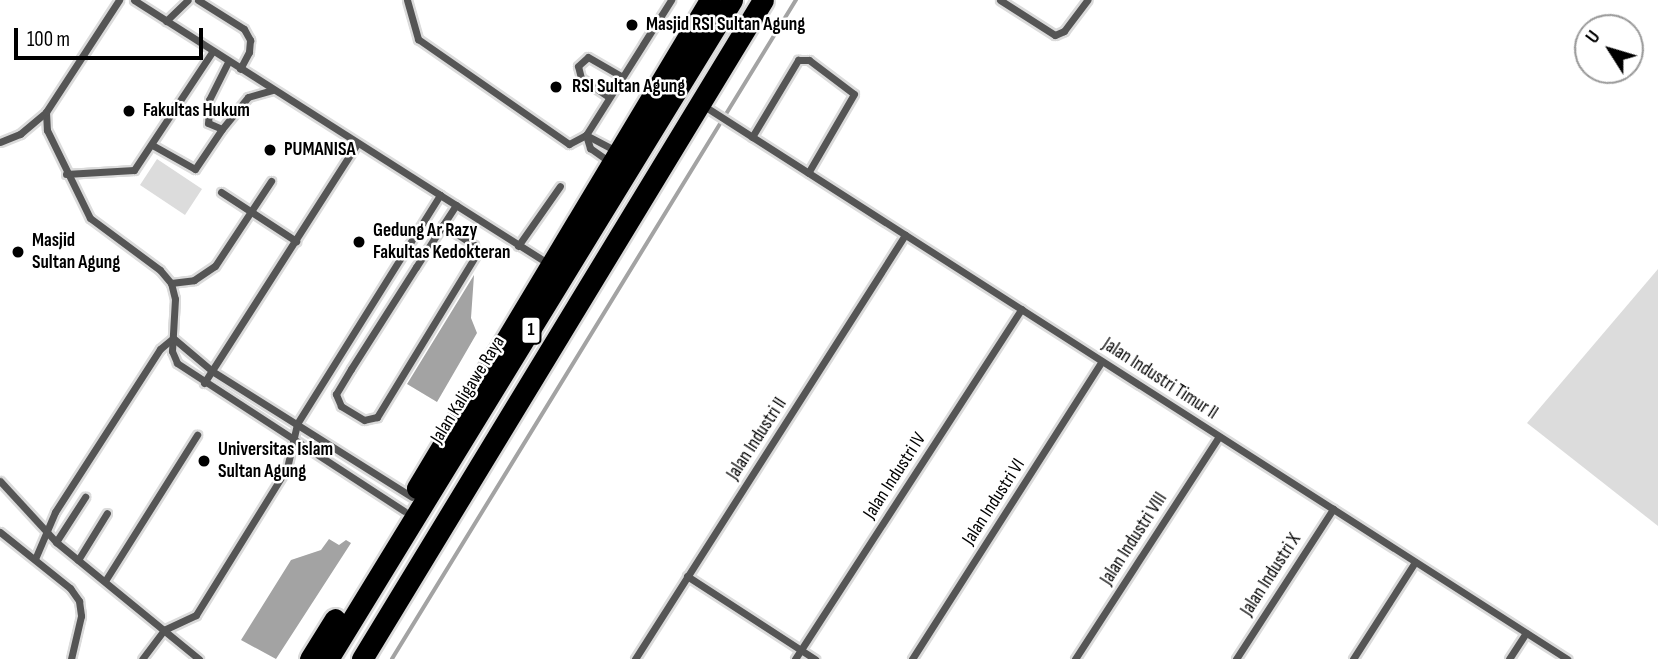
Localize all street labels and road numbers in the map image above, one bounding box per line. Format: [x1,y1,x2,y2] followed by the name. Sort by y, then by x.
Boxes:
[519,316,543,344] road number: 1
[426,332,510,448] street label: Jalan Kaligawe Raya
[1098,333,1222,425] street label: Jalan Industri Timur II
[722,394,792,484] street label: Jalan Industri II
[859,429,931,523] street label: Jalan Industri IV
[958,455,1030,549] street label: Jalan Industri VI
[1096,488,1172,590] street label: Jalan Industri VIII
[1236,530,1306,620] street label: Jalan Industri X

